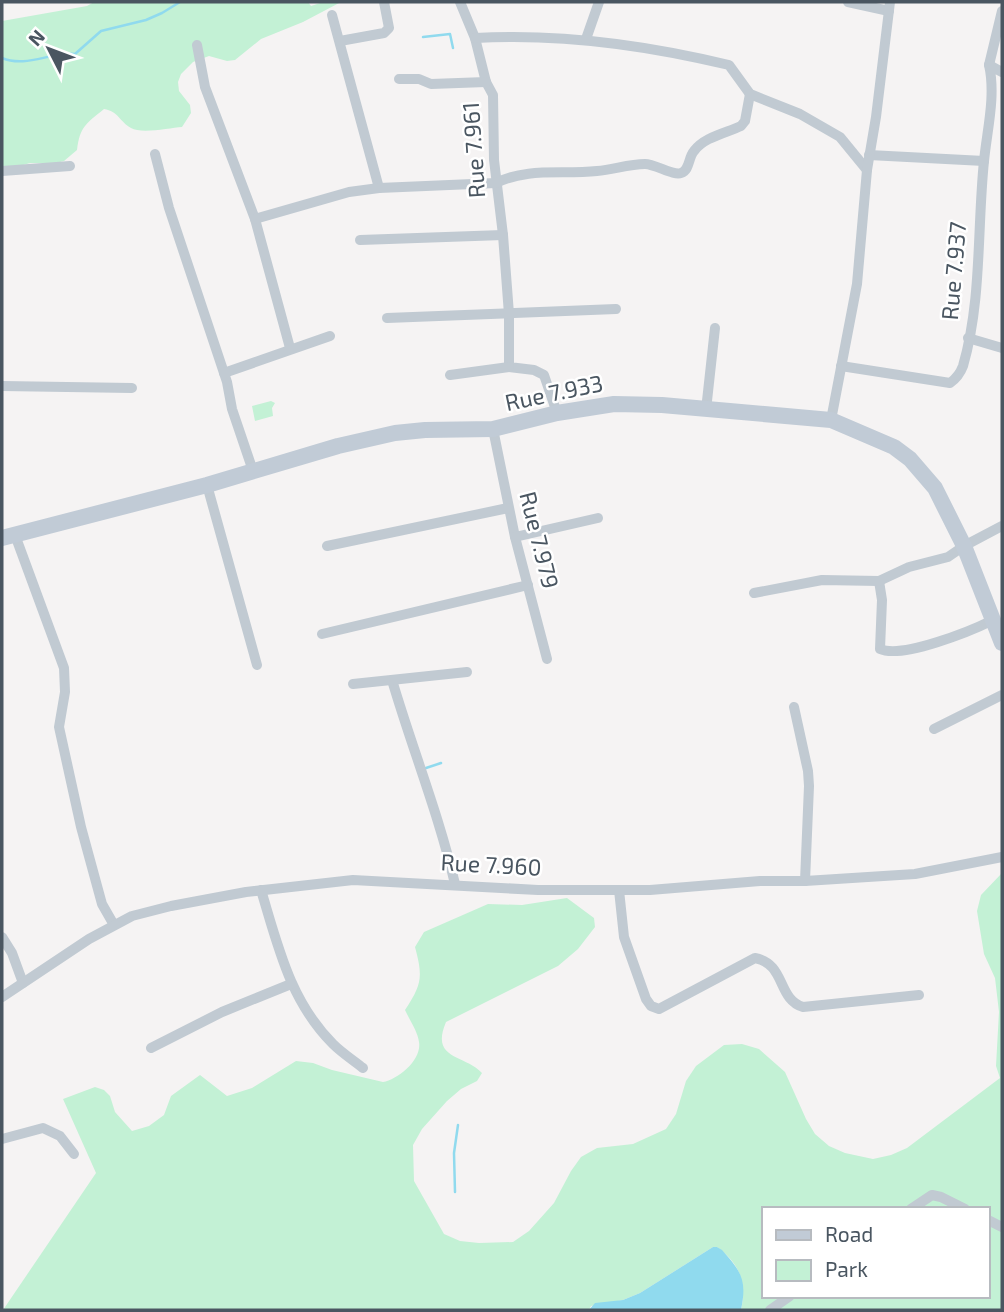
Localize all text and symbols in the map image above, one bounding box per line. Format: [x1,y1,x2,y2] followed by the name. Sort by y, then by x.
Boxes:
[14,14,84,84] north arrow
[23,24,49,50] text: N
[456,101,490,199] street label: Rue 7.961
[935,220,971,321] street label: Rue 7.937
[502,368,605,416] street label: Rue 7.933
[514,488,566,591] street label: Rue 7.979
[440,847,542,881] street label: Rue 7.960
[762,1207,990,1298] legend
[825,1221,873,1246] text: Road
[825,1256,868,1281] text: Park

